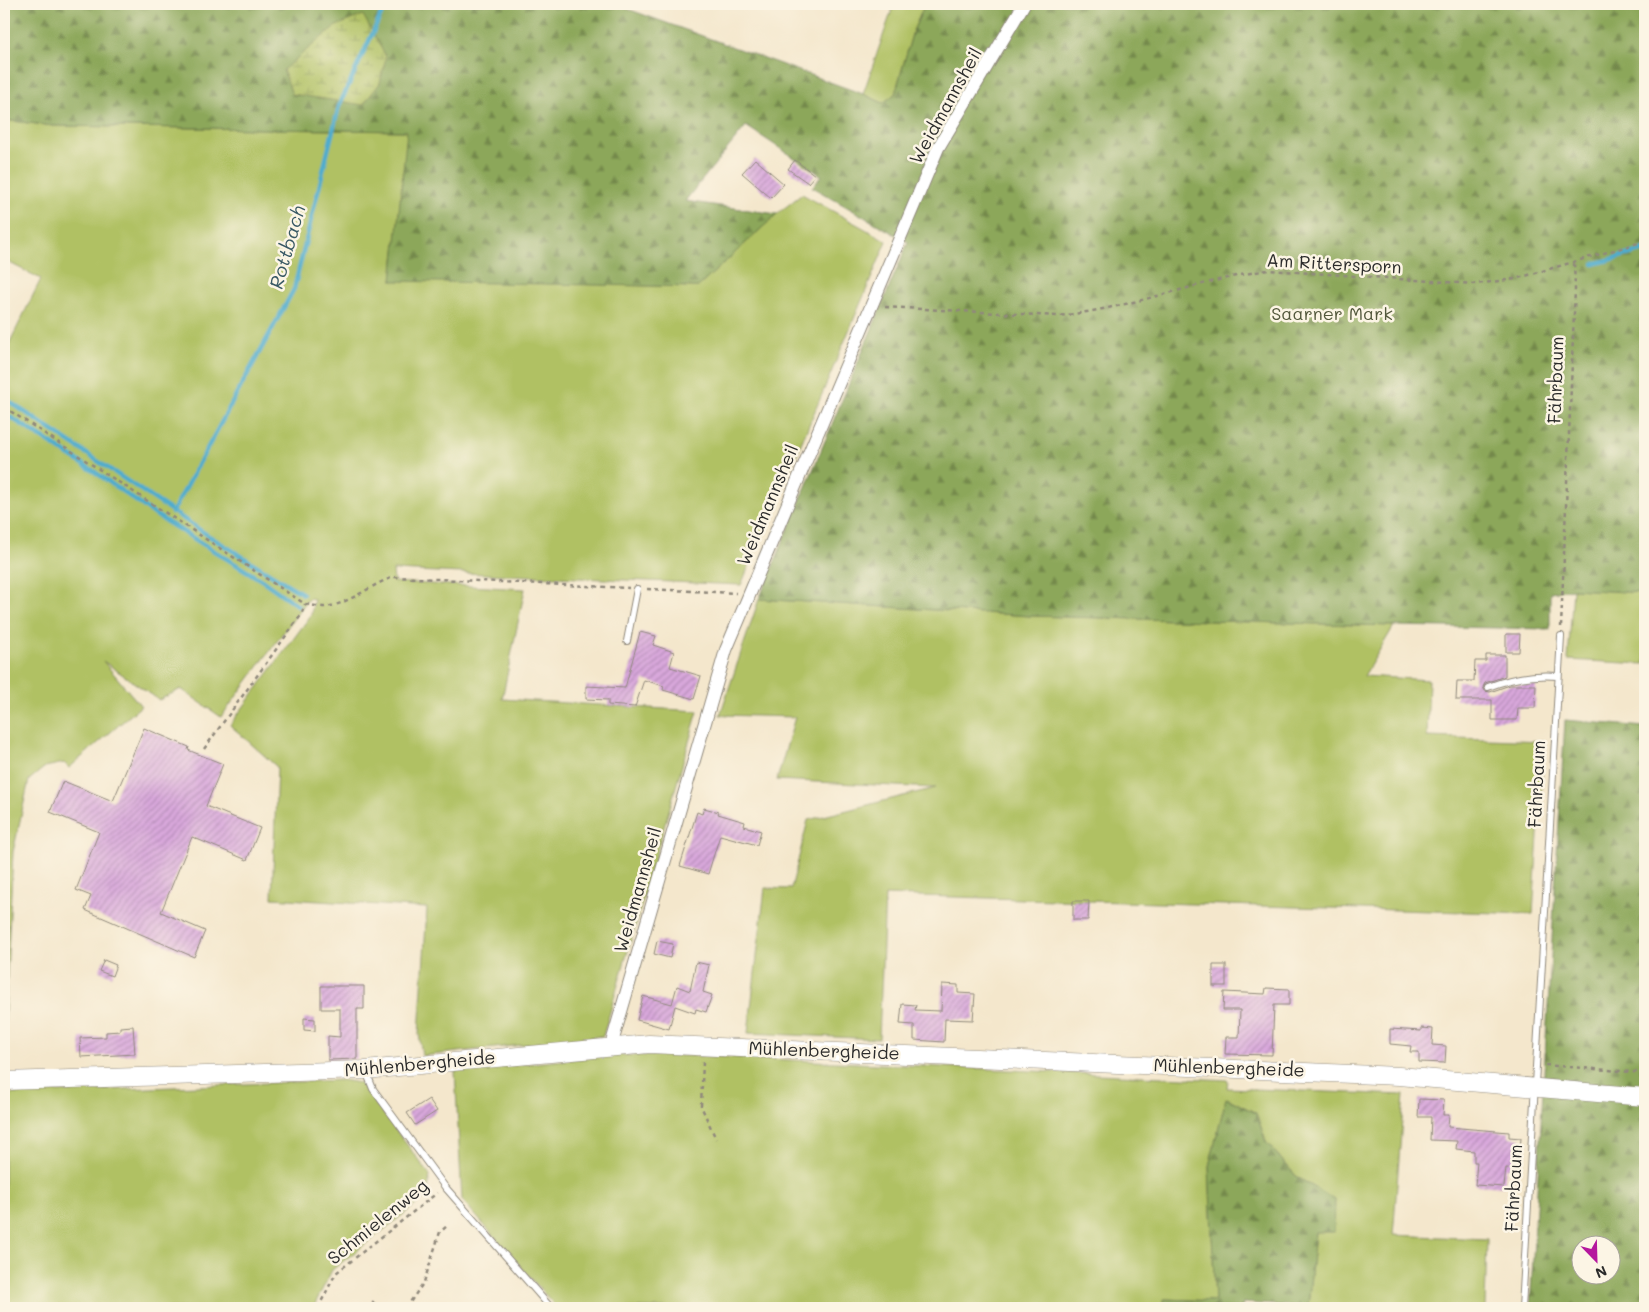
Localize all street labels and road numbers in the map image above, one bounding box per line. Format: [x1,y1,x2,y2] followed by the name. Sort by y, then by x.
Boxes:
[903,43,987,168] street label: Weidmannsheil
[1266,247,1402,279] street label: Am Rittersporn
[1541,336,1569,424] street label: Fährbaum
[731,440,803,569] street label: Weidmannsheil
[1522,740,1550,828] street label: Fährbaum
[608,824,666,955] street label: Weidmannsheil
[748,1035,900,1065] street label: Mühlenbergheide
[343,1044,496,1082] street label: Mühlenbergheide
[1153,1052,1305,1082] street label: Mühlenbergheide
[1499,1144,1527,1232] street label: Fährbaum
[322,1173,433,1269] street label: Schmielenweg

